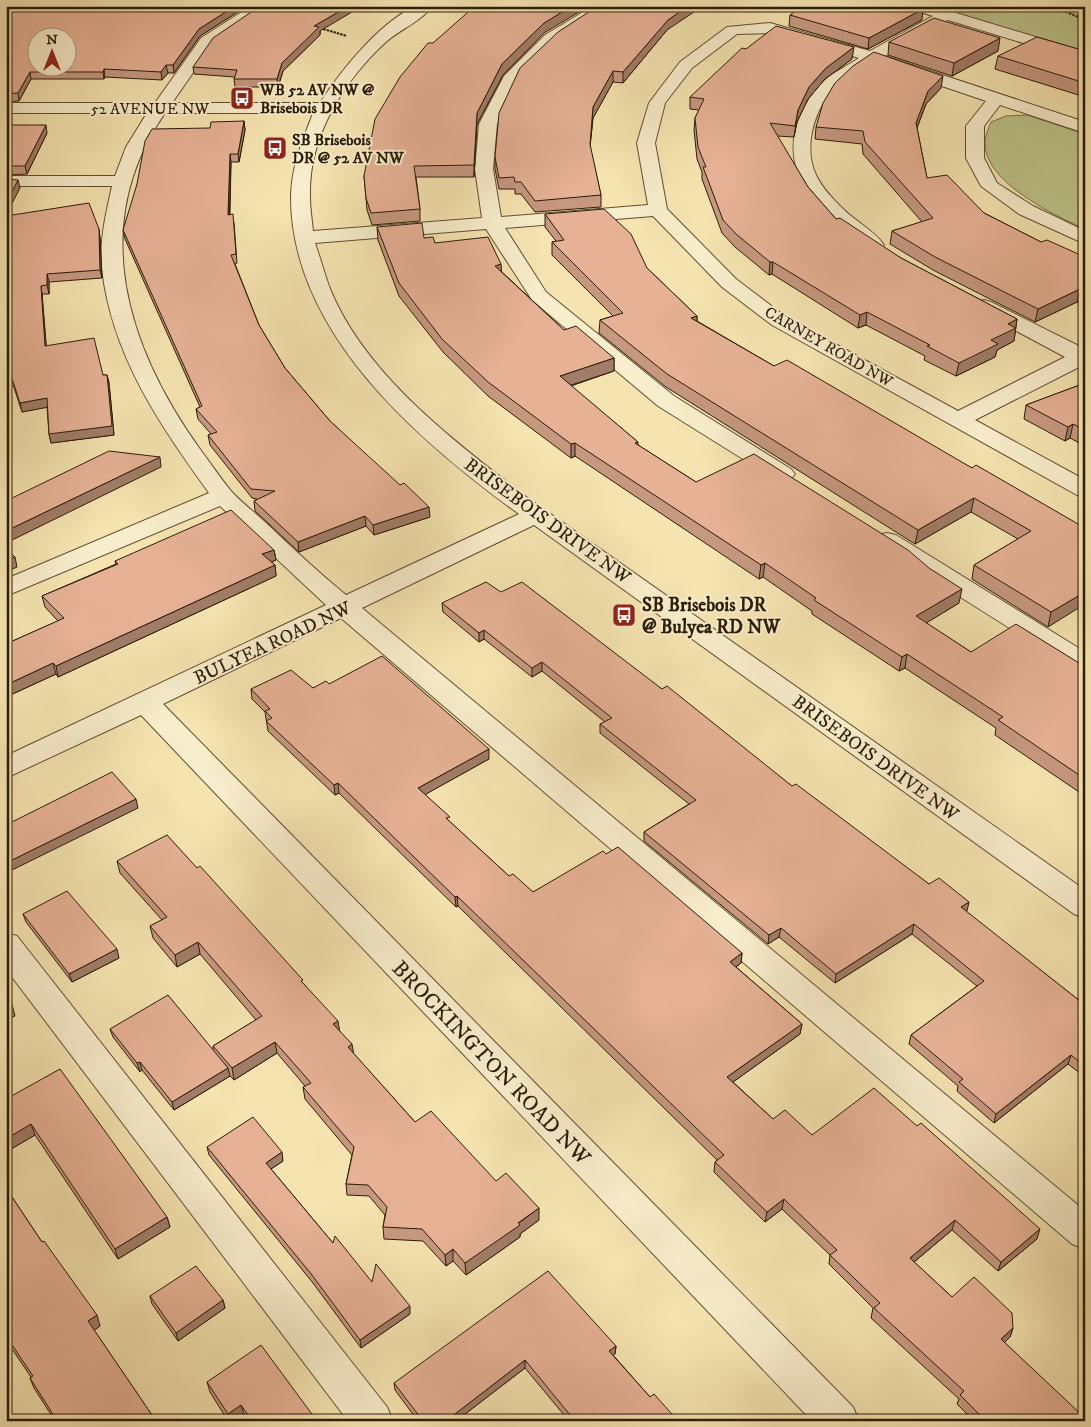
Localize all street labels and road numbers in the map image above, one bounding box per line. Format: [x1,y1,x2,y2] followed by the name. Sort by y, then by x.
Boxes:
[91,99,210,119] street label: 52 AVENUE NW
[761,302,896,392] street label: CARNEY ROAD NW
[459,453,635,590] street label: BRISEBOIS DRIVE NW
[190,597,355,690] street label: BULYEA ROAD NW
[787,690,963,827] street label: BRISEBOIS DRIVE NW
[386,955,596,1172] street label: BROCKINGTON ROAD NW

